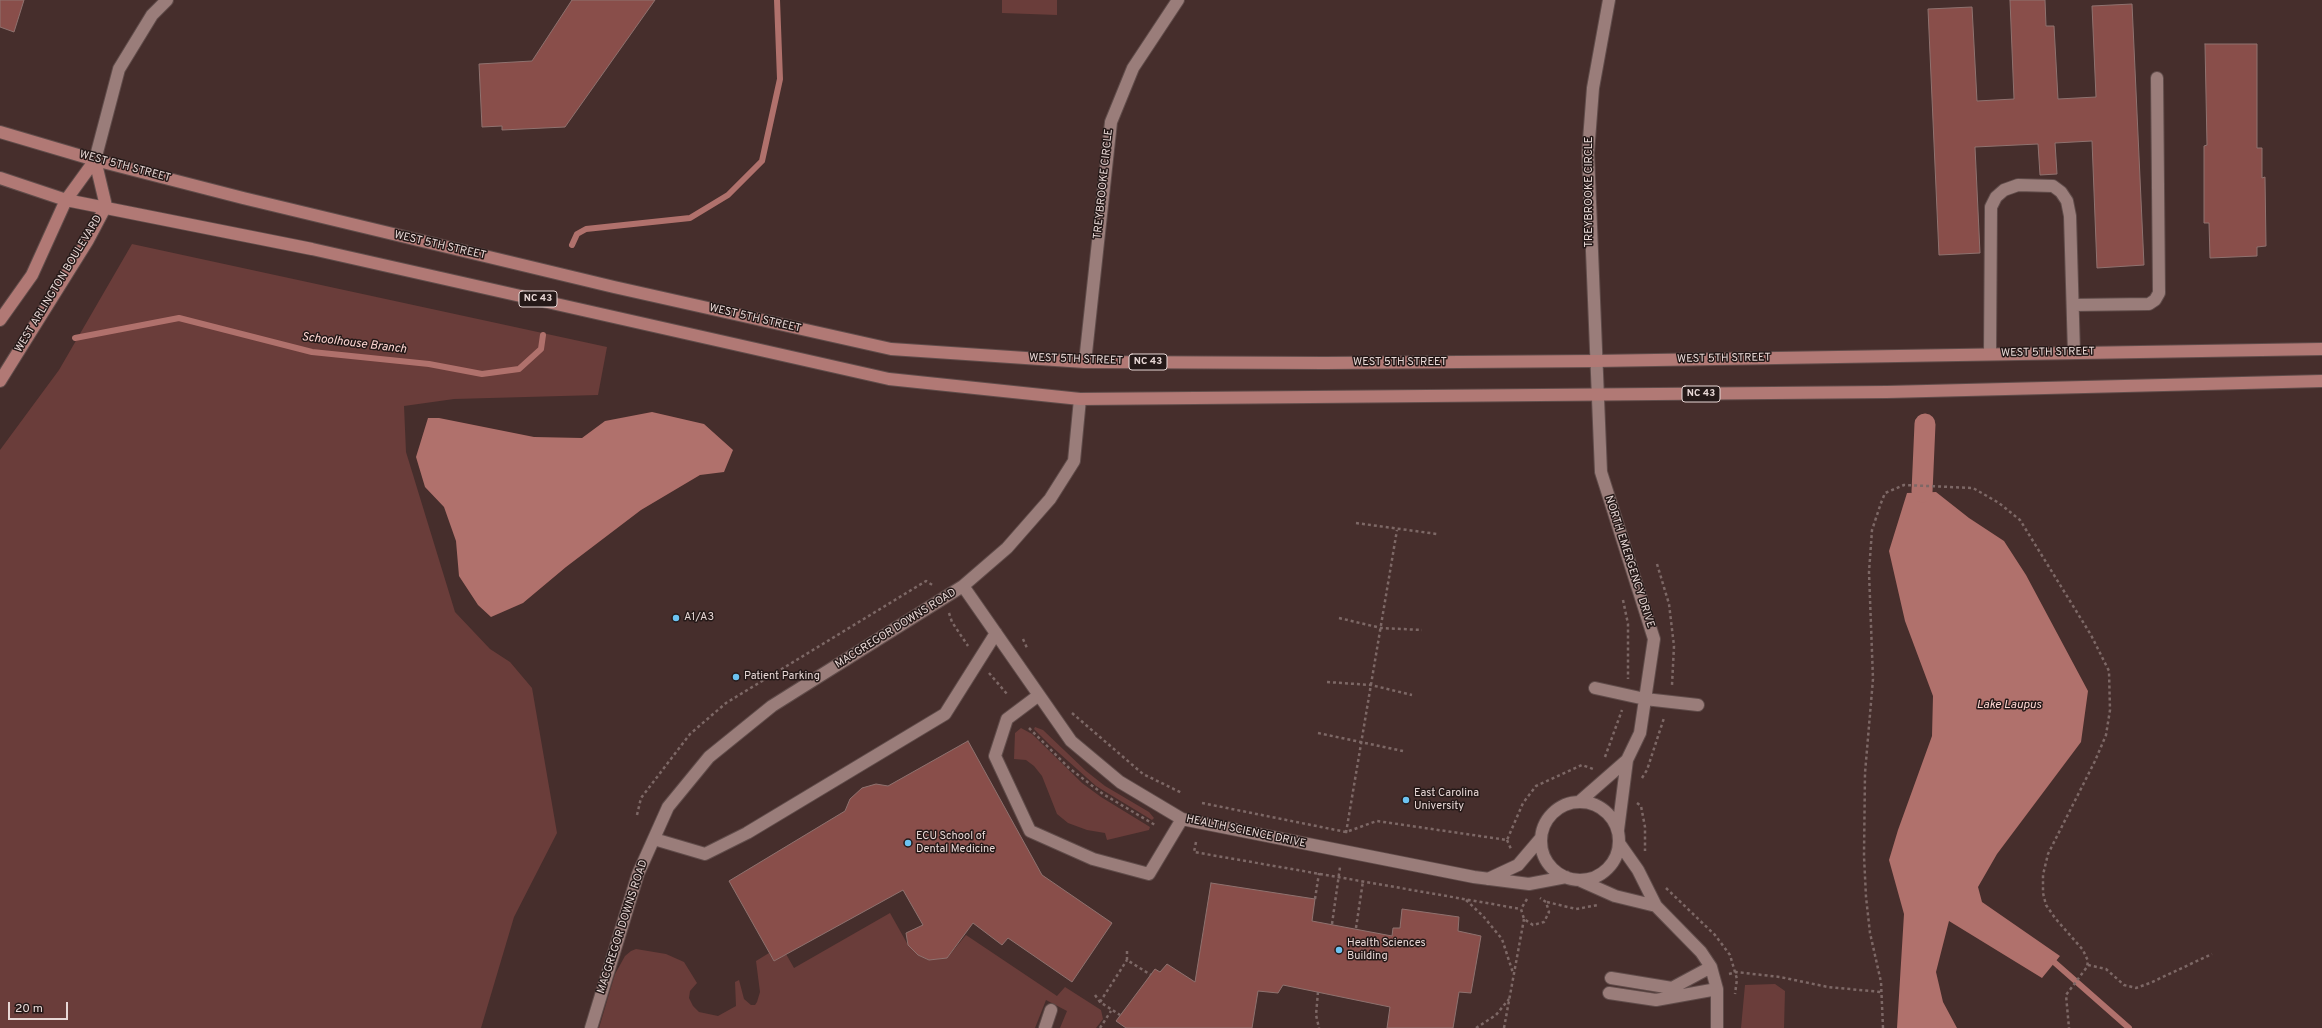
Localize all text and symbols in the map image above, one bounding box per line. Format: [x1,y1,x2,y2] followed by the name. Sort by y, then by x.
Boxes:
[1092,128,1116,240] street label: TREYBROOKE CIRCLE
[1583,137,1597,247] street label: TREYBROOKE CIRCLE
[78,148,172,186] street label: WEST 5TH STREET
[13,213,105,355] street label: WEST ARLINGTON BOULEVARD
[393,229,487,263] street label: WEST 5TH STREET
[519,291,557,307] road number: NC 43
[708,302,802,336] street label: WEST 5TH STREET
[301,330,407,358] water label: Schoolhouse Branch
[2001,346,2095,360] street label: WEST 5TH STREET
[1029,352,1123,368] street label: WEST 5TH STREET
[1677,352,1771,366] street label: WEST 5TH STREET
[1129,354,1167,370] road number: NC 43
[1353,356,1447,370] street label: WEST 5TH STREET
[1682,386,1720,402] road number: NC 43
[1601,494,1657,630] street label: NORTH EMERGENCY DRIVE
[833,586,959,672] street label: MACGREGOR DOWNS ROAD
[684,611,714,625] place label: A1/A3
[671,613,681,623] marker: A1/A3
[744,670,820,684] place label: Patient Parking
[731,672,741,682] marker: Patient Parking
[1977,699,2041,713] water label: Lake Laupus
[1414,787,1479,813] place label: East Carolina University
[1401,795,1411,805] marker: East Carolina University
[1185,813,1307,851] street label: HEALTH SCIENCE DRIVE
[916,830,995,856] place label: ECU School of Dental Medicine
[903,838,913,848] marker: ECU School of Dental Medicine
[595,858,651,996] street label: MACGREGOR DOWNS ROAD
[1347,937,1426,963] place label: Health Sciences Building
[1334,945,1344,955] marker: Health Sciences Building
[10,994,70,1020] scale bar
[15,1001,43,1017] text: 20 m

